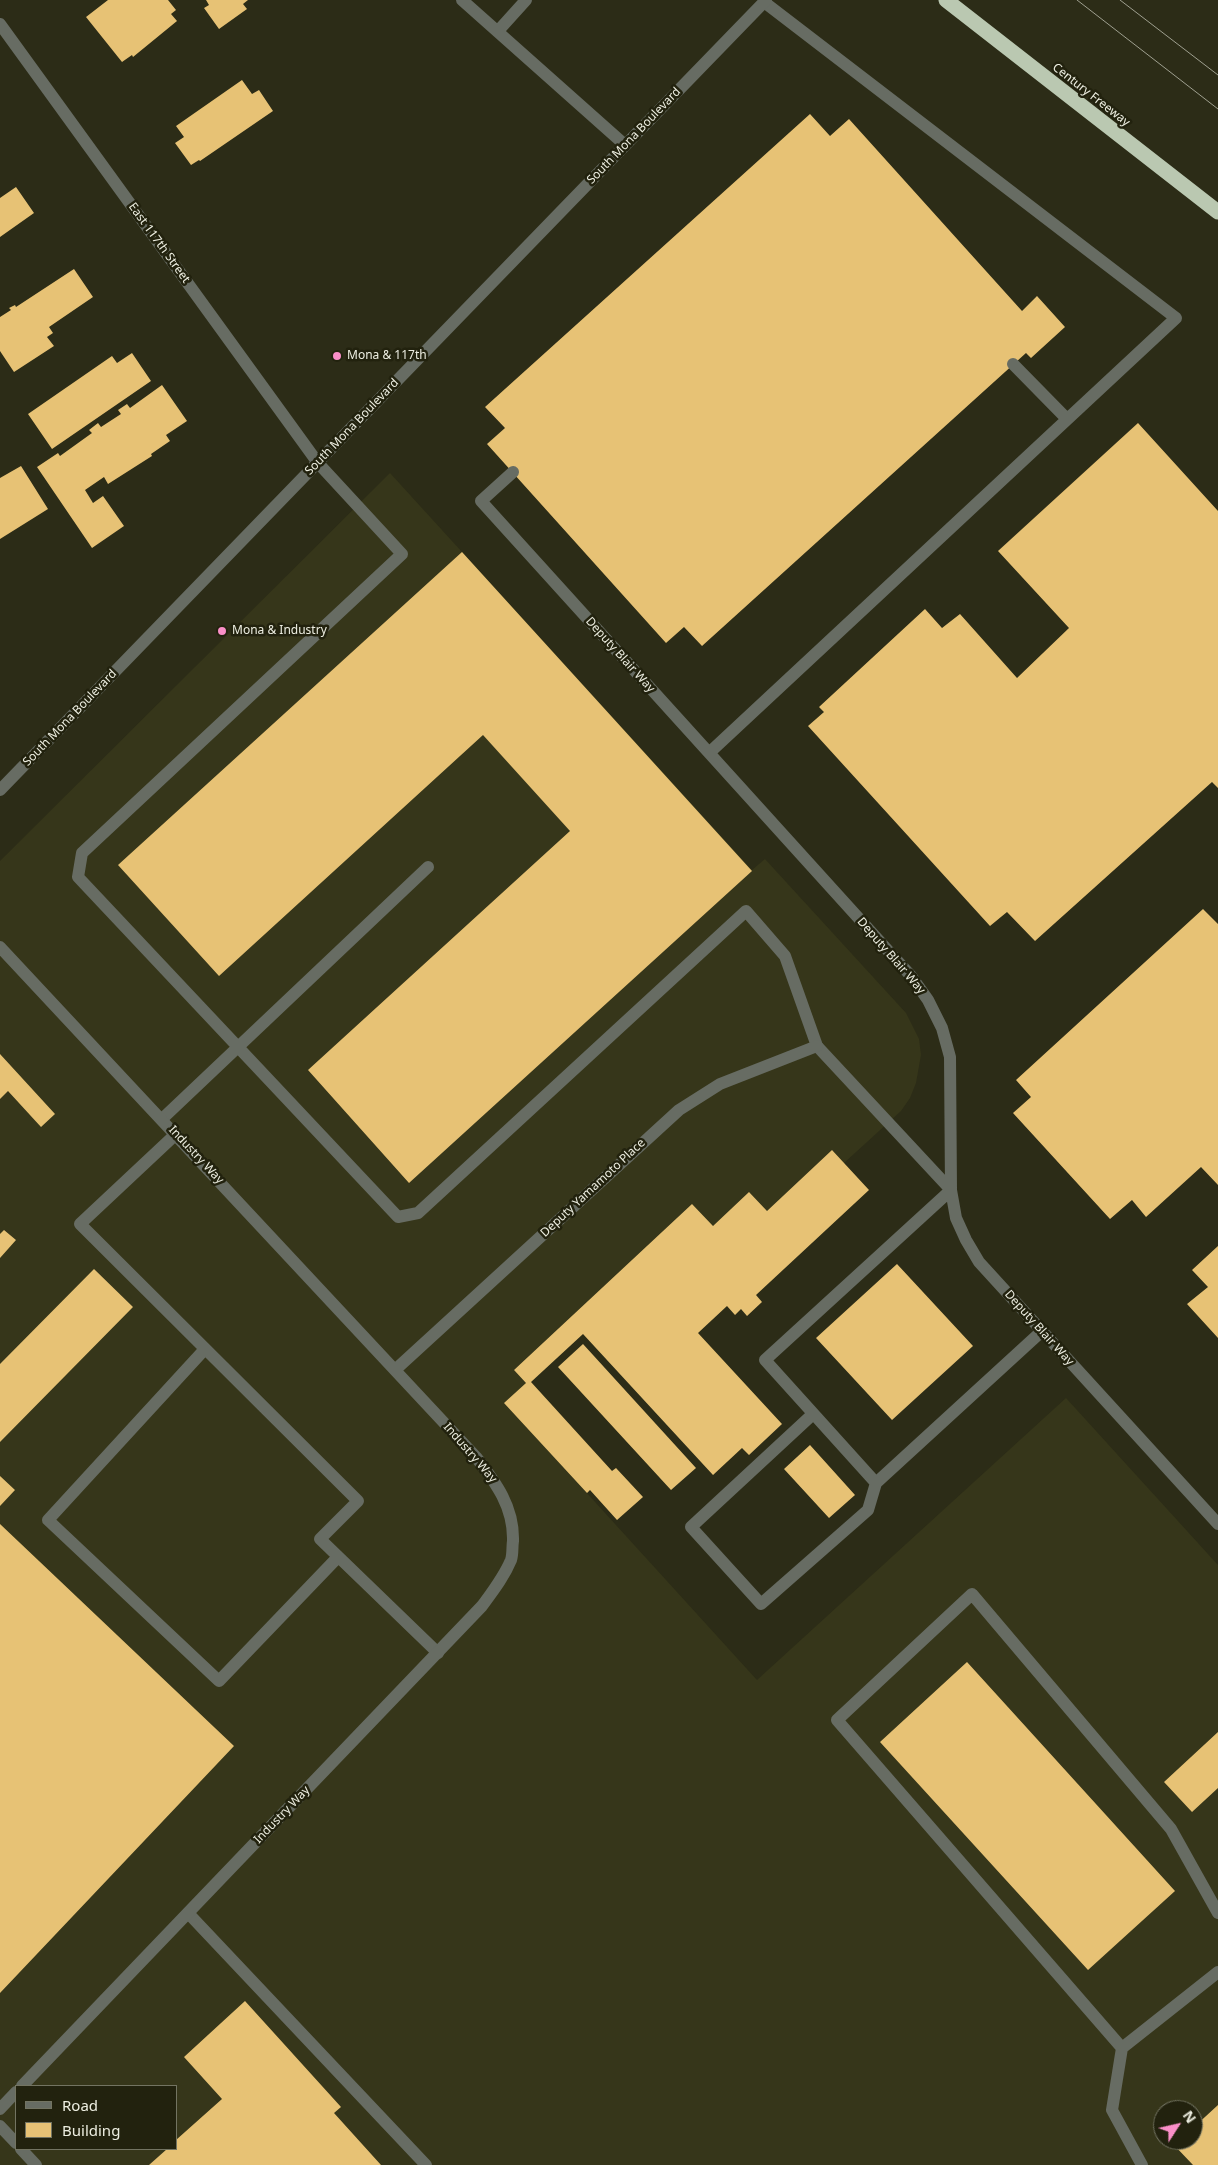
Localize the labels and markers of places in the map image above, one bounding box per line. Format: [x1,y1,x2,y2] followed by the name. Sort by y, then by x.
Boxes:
[347,349,427,363] place label: Mona & 117th
[331,350,343,362] marker: Mona & 117th
[232,624,327,638] place label: Mona & Industry
[216,625,228,637] marker: Mona & Industry

